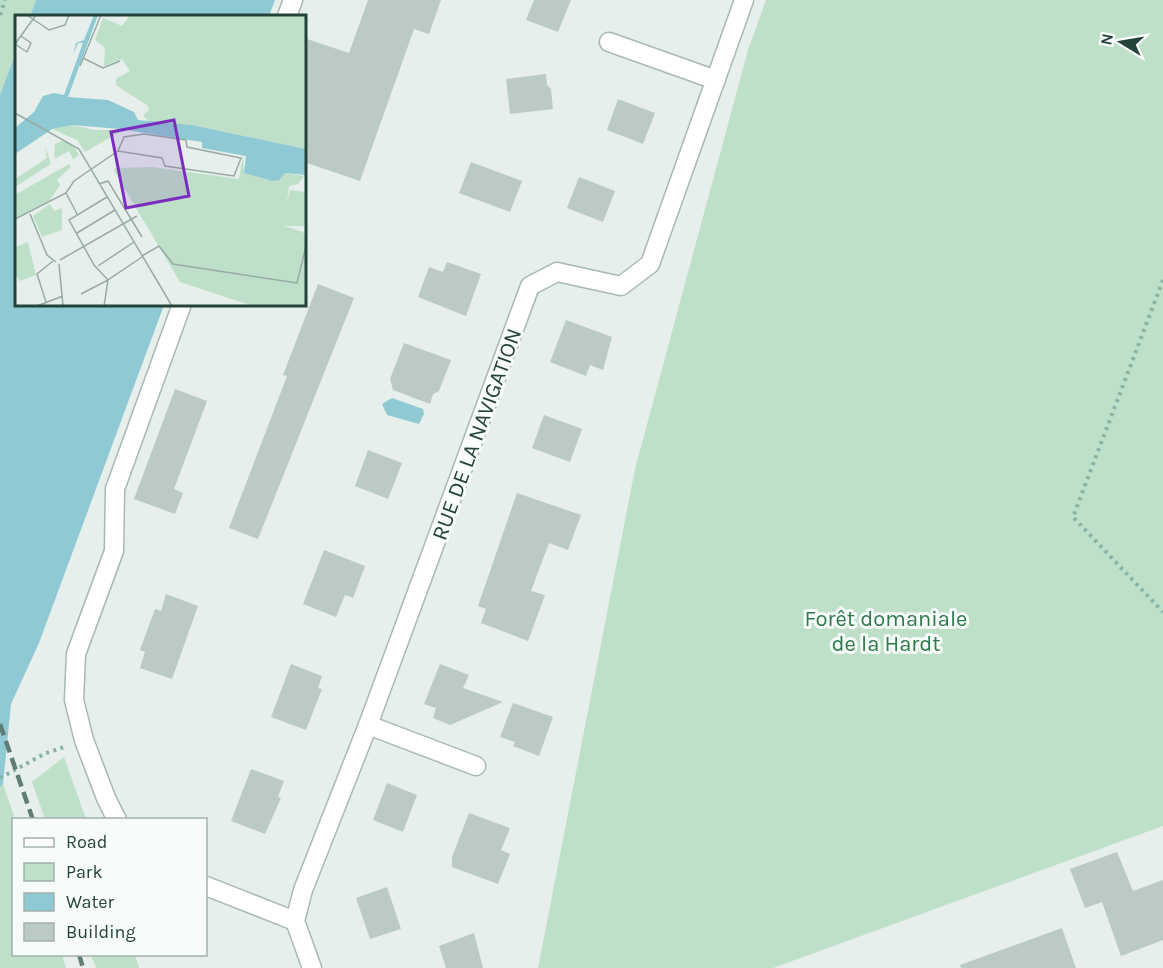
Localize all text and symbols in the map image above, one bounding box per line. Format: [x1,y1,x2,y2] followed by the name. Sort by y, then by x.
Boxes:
[1091,12,1151,72] north arrow
[15,15,306,306] inset map
[1096,32,1117,47] text: N
[426,325,527,544] street label: RUE DE LA NAVIGATION
[805,606,967,657] park label: Forêt domaniale de la Hardt
[12,818,207,956] legend
[66,831,107,853] text: Road
[66,861,103,883] text: Park
[66,891,114,913] text: Water
[66,921,136,943] text: Building

